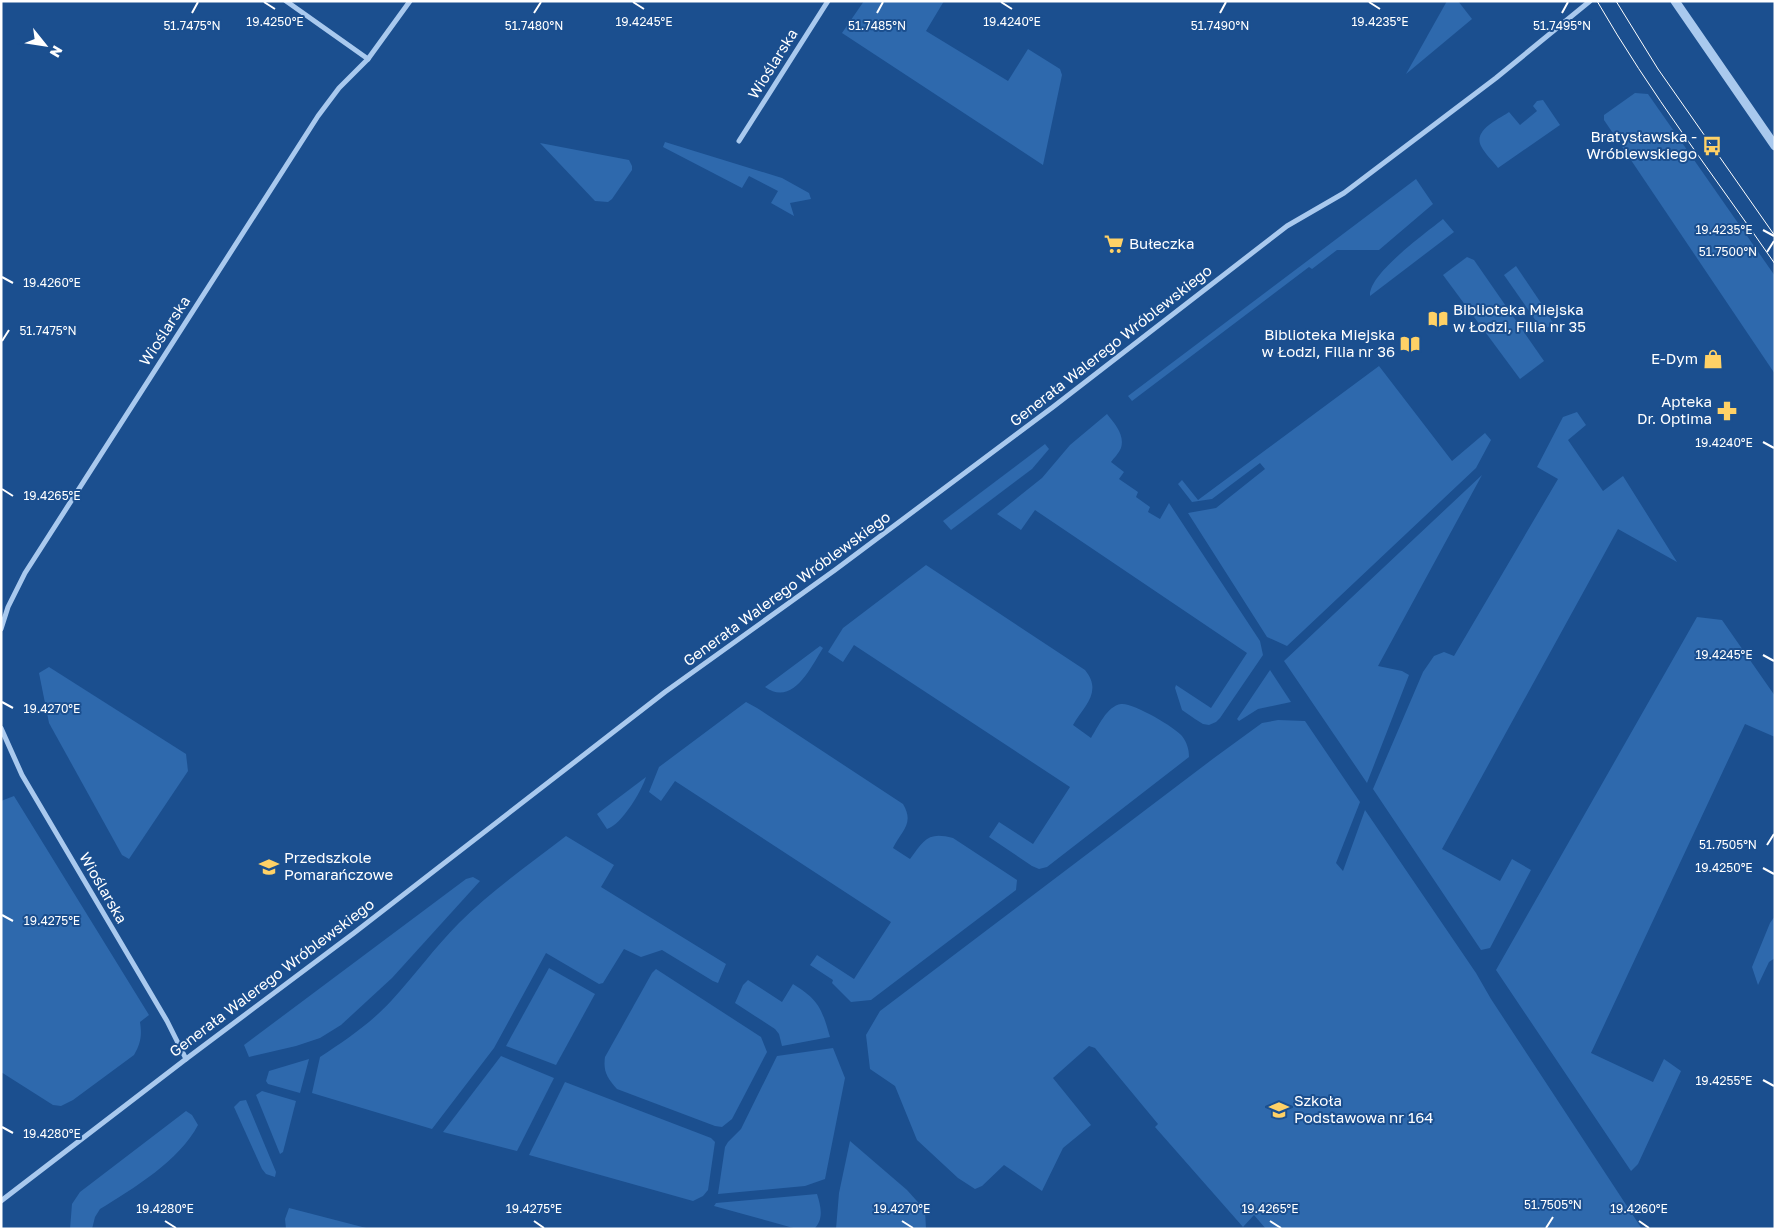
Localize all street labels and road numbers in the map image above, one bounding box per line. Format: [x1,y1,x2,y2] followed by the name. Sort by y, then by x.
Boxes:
[744,25,801,102] street label: Wioślarska
[1006,261,1215,430] street label: Generała Walerego Wróblewskiego
[135,292,193,369] street label: Wioślarska
[679,507,893,669] street label: Generała Walerego Wróblewskiego
[76,849,131,926] street label: Wioślarska
[166,894,377,1060] street label: Generała Walerego Wróblewskiego

